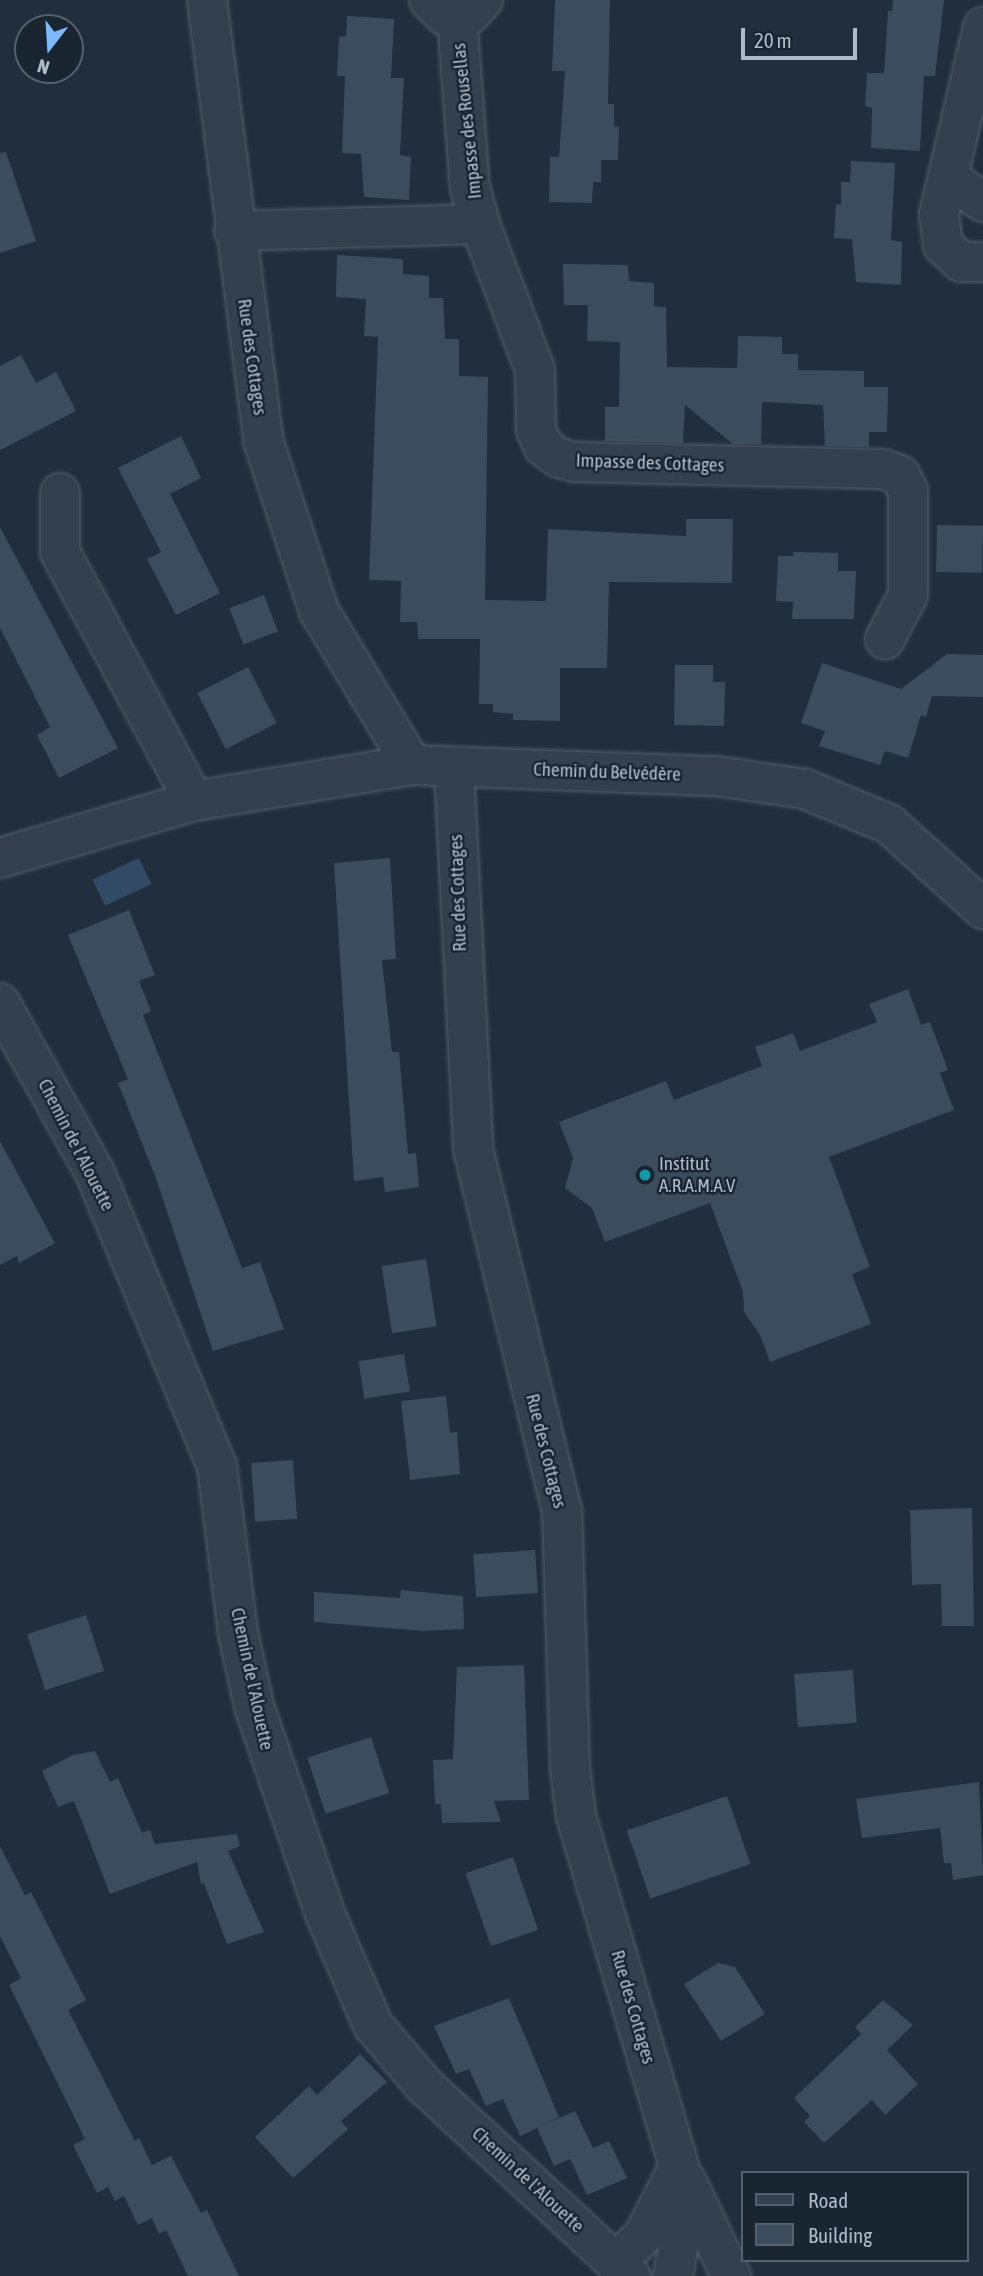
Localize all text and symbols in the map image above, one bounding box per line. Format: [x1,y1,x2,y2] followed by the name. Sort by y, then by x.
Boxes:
[14,14,84,84] north arrow
[745,14,860,58] scale bar
[754,28,792,52] text: 20 m
[447,42,487,200] street label: Impasse des Rousellas
[35,55,52,79] text: N
[233,297,271,417] street label: Rue des Cottages
[575,449,725,477] street label: Impasse des Cottages
[533,758,681,786] street label: Chemin du Belvédère
[445,834,471,952] street label: Rue des Cottages
[33,1075,119,1215] street label: Chemin de l'Alouette
[659,1153,735,1197] place label: Institut A.R.A.M.A.V
[637,1167,653,1183] marker: Institut A.R.A.M.A.V
[521,1391,571,1511] street label: Rue des Cottages
[226,1606,278,1752] street label: Chemin de l'Alouette
[606,1948,660,2066] street label: Rue des Cottages
[467,2122,589,2238] street label: Chemin de l'Alouette
[741,2171,969,2262] legend
[808,2188,848,2212] text: Road
[808,2223,872,2247] text: Building

